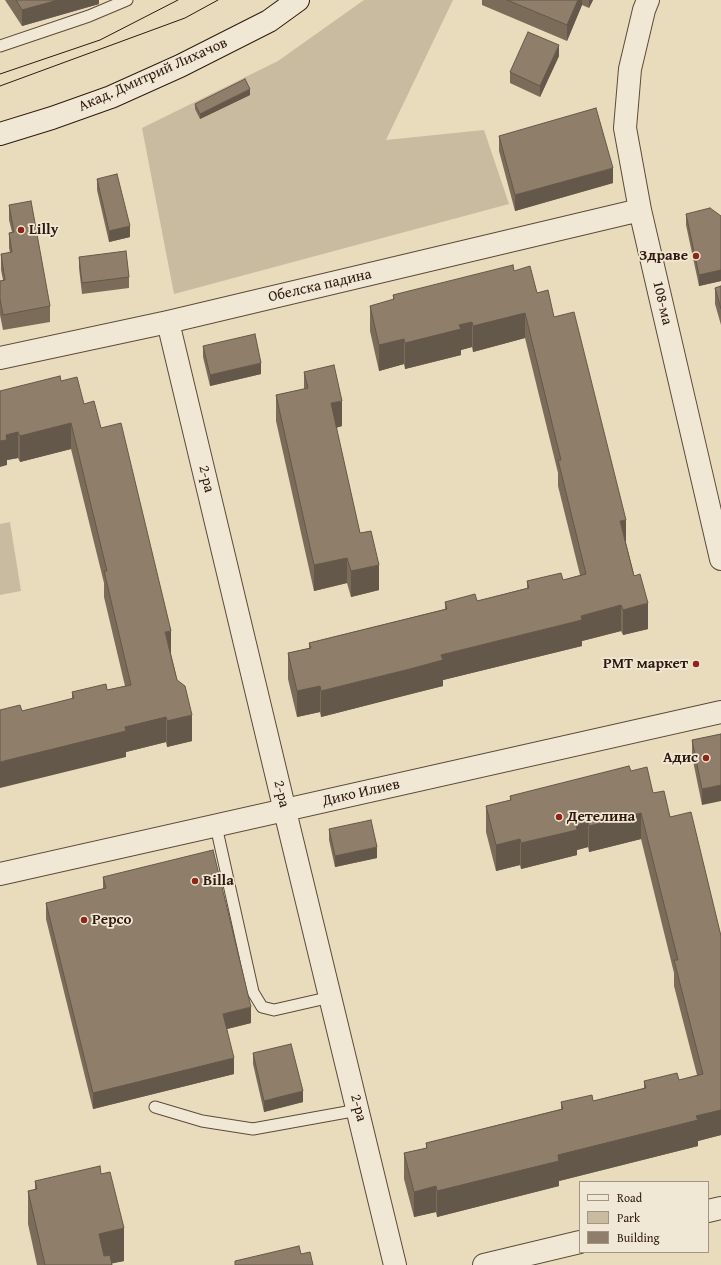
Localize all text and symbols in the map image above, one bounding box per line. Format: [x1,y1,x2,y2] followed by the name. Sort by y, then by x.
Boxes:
[76,34,230,116] street label: Акад. Дмитрий Лихачов
[29,221,58,239] place label: Lilly
[16,225,26,235] marker: Lilly
[639,247,688,265] place label: Здраве
[691,251,701,261] marker: Здраве
[267,265,373,307] street label: Обелска падина
[648,279,676,327] street label: 108-ма
[194,464,218,494] street label: 2-ра
[603,655,688,673] place label: РМТ маркет
[691,659,701,669] marker: РМТ маркет
[663,749,698,767] place label: Адис
[701,753,711,763] marker: Адис
[321,775,401,811] street label: Дико Илиев
[269,779,293,809] street label: 2-ра
[567,808,635,826] place label: Детелина
[554,812,564,822] marker: Детелина
[203,872,234,890] place label: Billa
[190,876,200,886] marker: Billa
[92,911,132,929] place label: Pepco
[79,915,89,925] marker: Pepco
[346,1092,370,1124] street label: 2-ра
[579,1181,709,1253] legend
[617,1189,642,1206] text: Road
[617,1209,640,1226] text: Park
[617,1229,660,1246] text: Building

